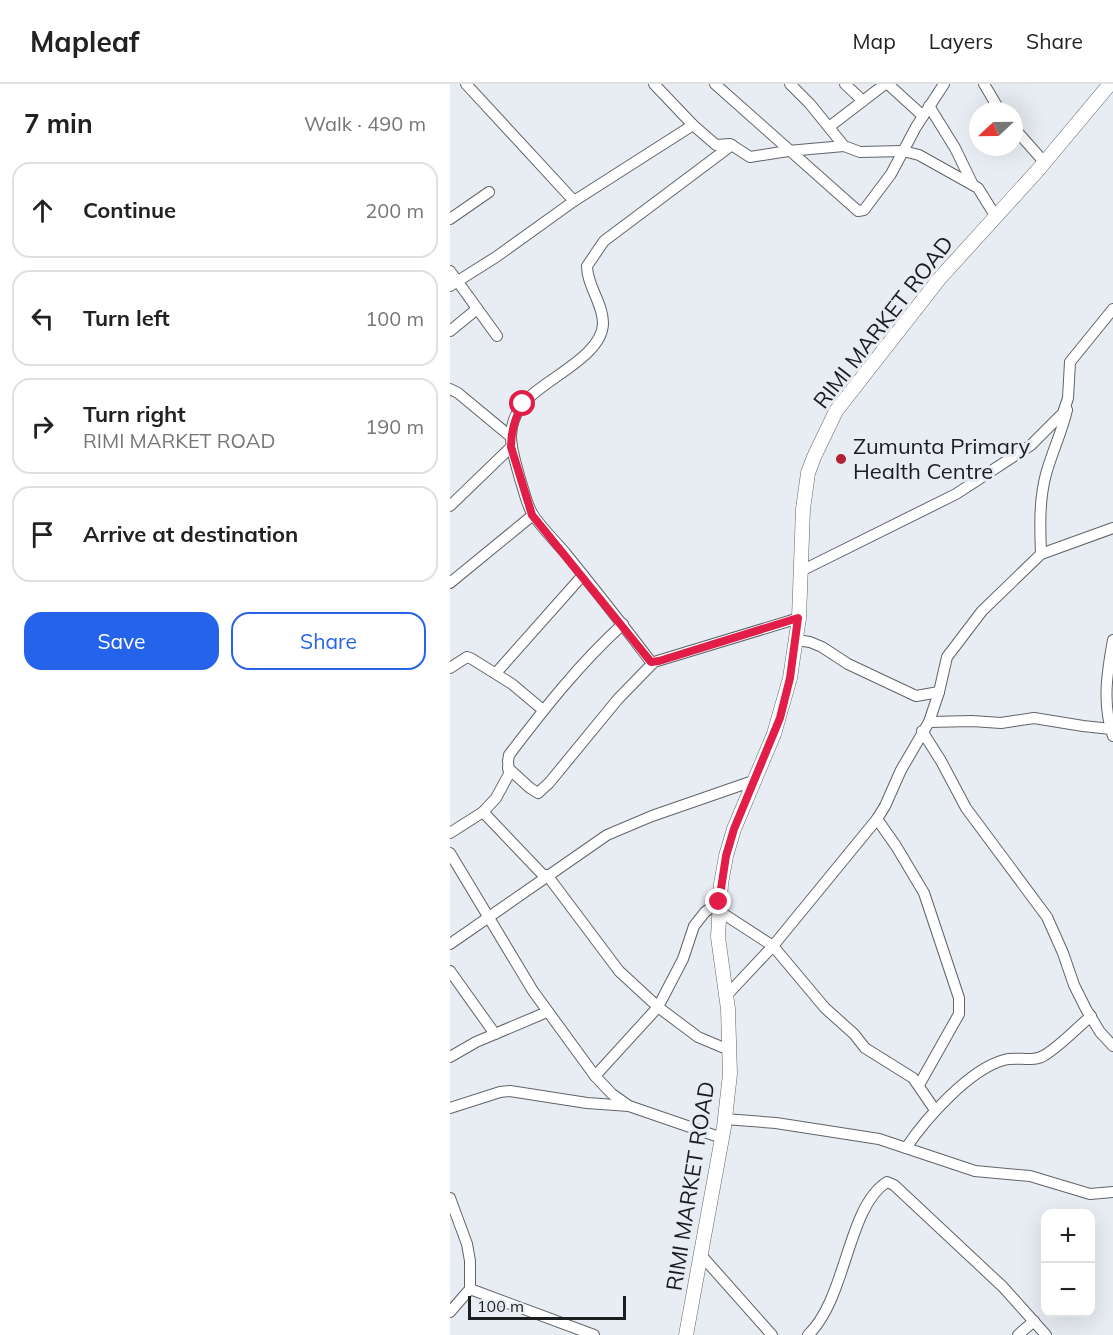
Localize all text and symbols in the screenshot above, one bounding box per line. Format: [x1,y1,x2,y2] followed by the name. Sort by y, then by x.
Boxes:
[30,24,139,59] text: Mapleaf
[853,28,896,54] text: Map
[929,28,993,54] text: Layers
[1026,28,1083,54] text: Share
[969,102,1023,156] north arrow
[24,107,93,140] text: 7 min
[304,111,426,136] text: Walk · 490 m
[26,194,59,227] icon: ahead
[83,196,176,224] text: Continue
[365,198,424,223] text: 200 m
[807,230,959,414] street label: RIMI MARKET ROAD
[26,302,59,335] icon: left
[83,304,170,332] text: Turn left
[365,306,424,331] text: 100 m
[509,390,535,416] route start
[83,400,186,428] text: Turn right
[26,410,59,443] icon: right
[365,414,424,439] text: 190 m
[83,428,275,453] text: RIMI MARKET ROAD
[853,432,1031,485] place label: Zumunta Primary Health Centre
[834,452,848,466] marker: Zumunta Primary Health Centre
[26,518,59,551] icon: arrive
[83,520,298,548] text: Arrive at destination
[24,612,219,670] button: Save
[231,612,426,670] button: Share
[705,888,731,914] route end
[660,1079,720,1293] street label: RIMI MARKET ROAD
[1041,1209,1095,1317] map controls
[1041,1209,1095,1263] button: +
[1041,1263,1095,1317] button: −
[468,1293,626,1320] scale bar
[477,1296,524,1316] text: 100 m

